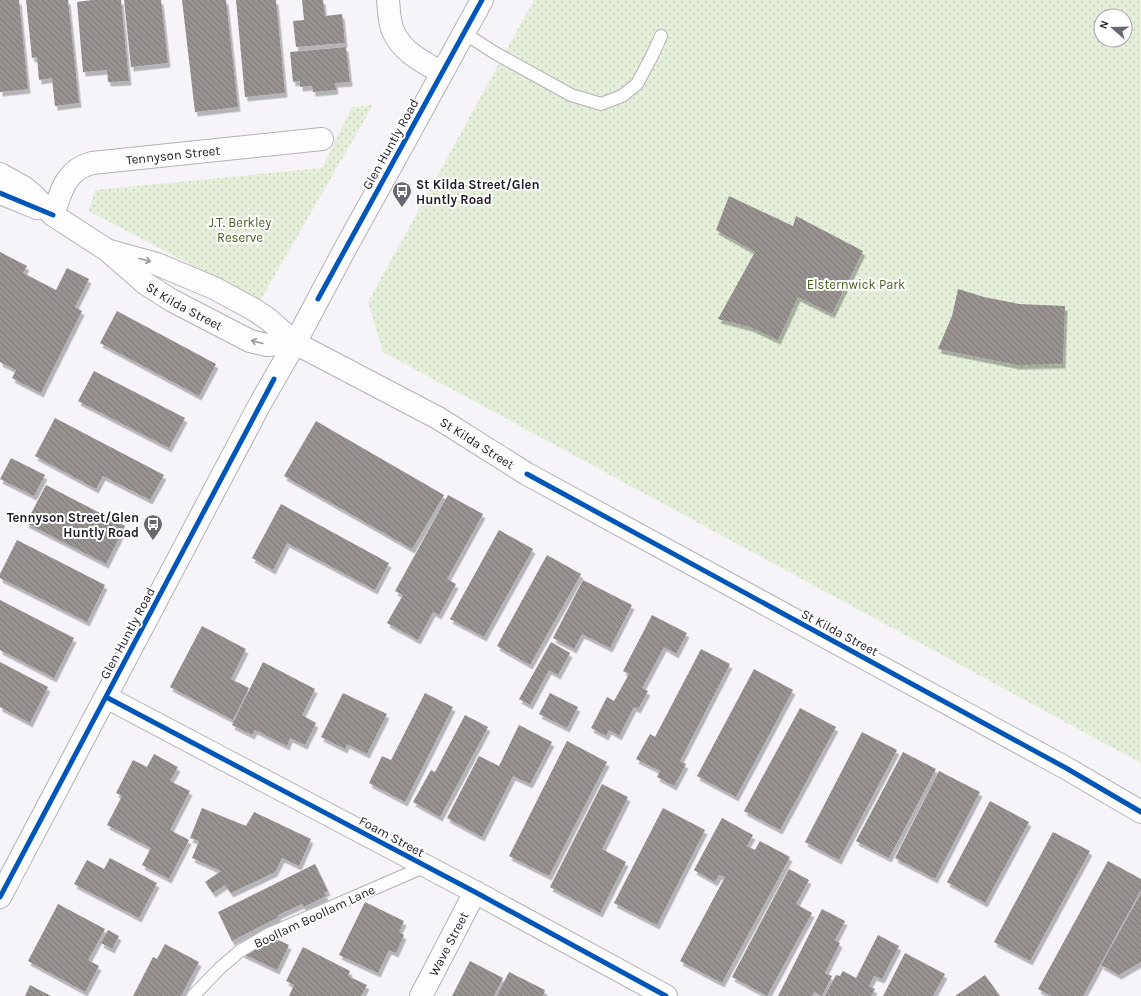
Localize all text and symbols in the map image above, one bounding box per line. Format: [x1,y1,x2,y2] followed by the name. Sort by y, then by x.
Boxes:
[1093,8,1133,48] north arrow
[1097,19,1112,31] text: N
[359,96,422,192] street label: Glen Huntly Road
[125,143,221,167] street label: Tennyson Street
[416,177,540,207] place label: St Kilda Street/Glen Huntly Road
[391,180,413,208] bus stop icon: St Kilda Street/Glen Huntly Road
[209,215,271,245] park label: J.T. Berkley Reserve
[138,257,151,264] one-way arrow
[807,277,905,292] park label: Elsternwick Park
[143,279,225,333] street label: St Kilda Street
[250,338,263,345] one-way arrow
[437,414,517,472] street label: St Kilda Street
[7,510,139,540] place label: Tennyson Street/Glen Huntly Road
[142,513,164,541] bus stop icon: Tennyson Street/Glen Huntly Road
[97,585,158,682] street label: Glen Huntly Road
[799,606,881,659] street label: St Kilda Street
[357,813,427,860] street label: Foam Street
[251,882,377,951] street label: Boollam Boollam Lane
[426,909,472,979] street label: Wave Street

